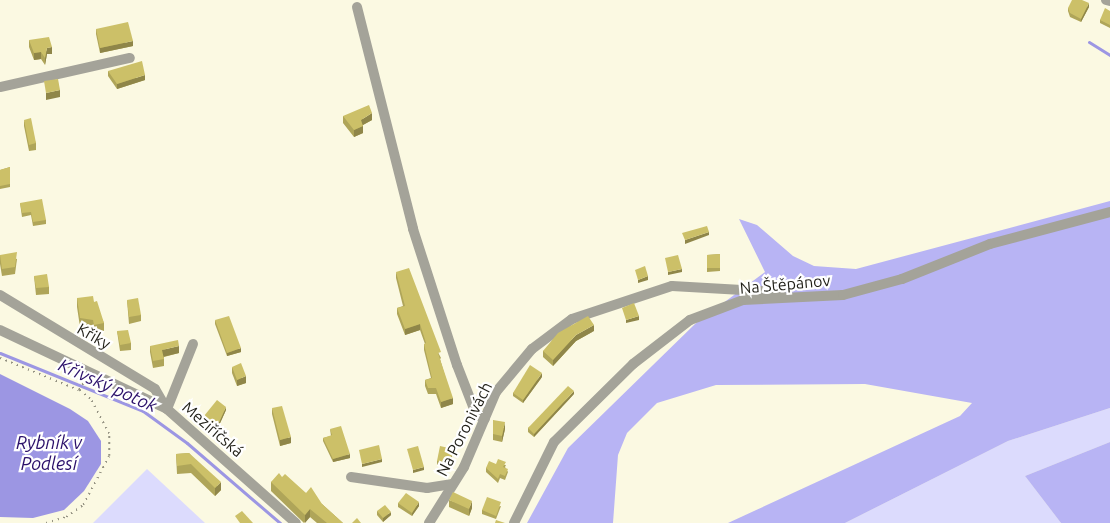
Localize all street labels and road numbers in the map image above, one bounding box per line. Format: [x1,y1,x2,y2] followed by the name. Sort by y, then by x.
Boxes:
[739,270,831,298] street label: Na Štěpánov
[74,319,114,353] street label: Křiky
[432,379,496,479] street label: Na Poronivách
[179,397,247,461] street label: Meziříčská

